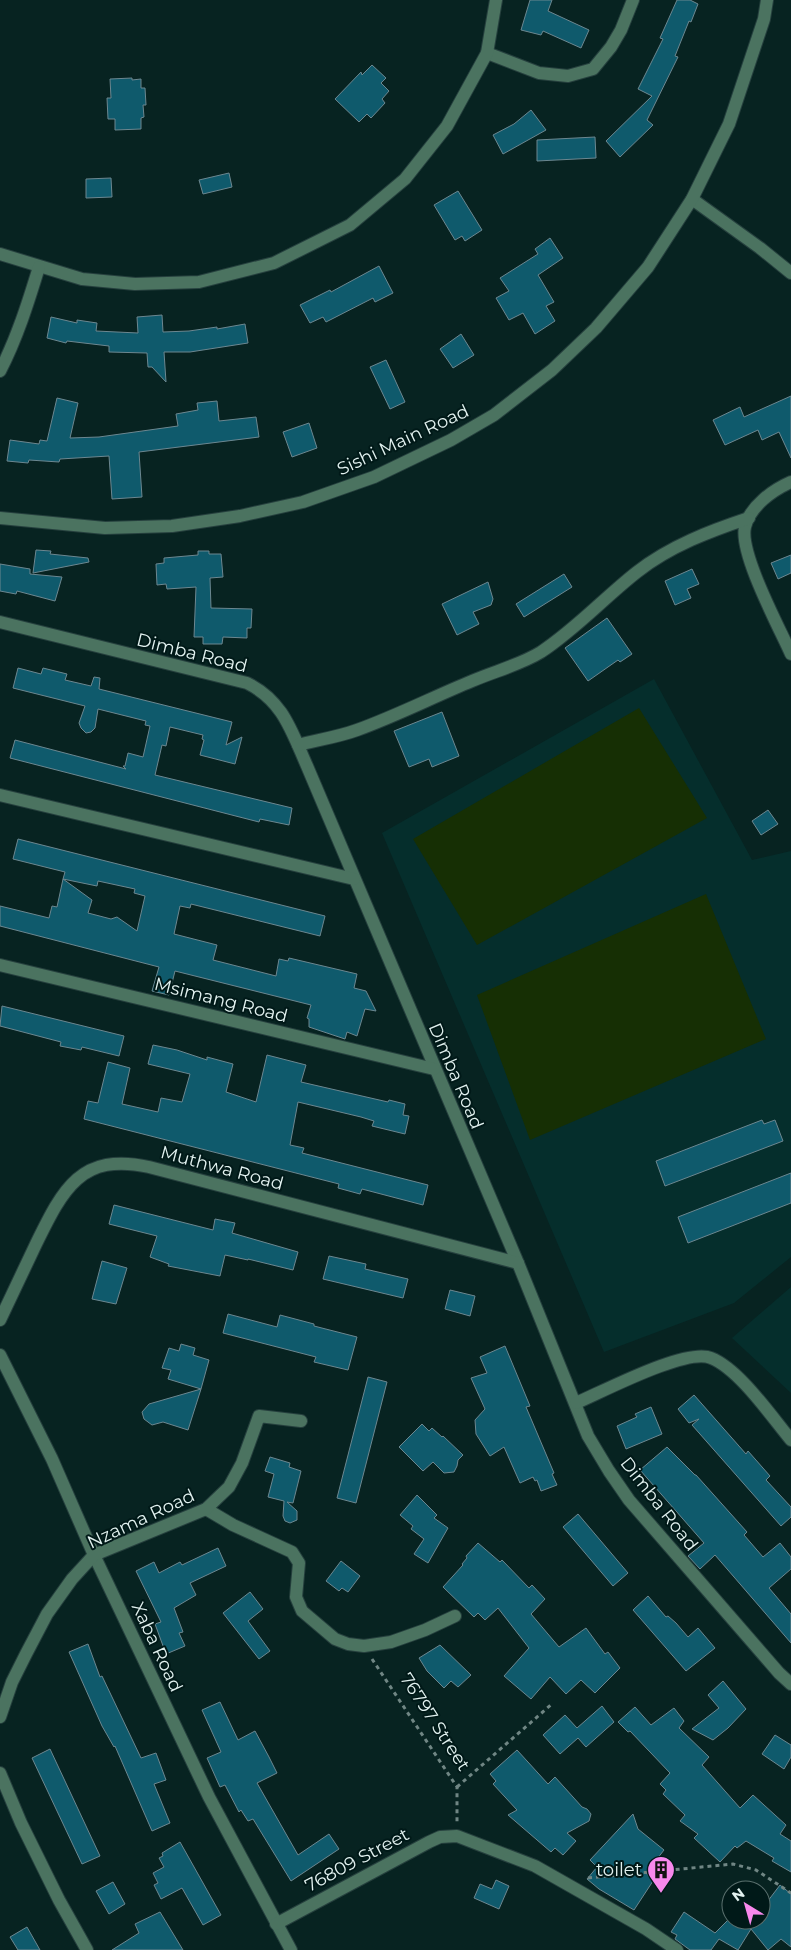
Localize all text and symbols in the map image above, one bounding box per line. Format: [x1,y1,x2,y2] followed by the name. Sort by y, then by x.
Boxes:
[334,400,472,480] street label: Sishi Main Road
[134,629,250,677] street label: Dimba Road
[152,973,290,1027] street label: Msimang Road
[424,1020,488,1132] street label: Dimba Road
[158,1141,286,1195] street label: Muthwa Road
[615,1453,703,1555] street label: Dimba Road
[84,1485,198,1553] street label: Nzama Road
[127,1599,187,1695] street label: Xaba Road
[395,1669,475,1775] street label: 76797 Street
[301,1823,413,1897] street label: 76809 Street
[646,1855,676,1894] building icon: toilet
[596,1859,642,1881] place label: toilet
[721,1880,771,1930] north arrow
[728,1884,748,1905] text: N

